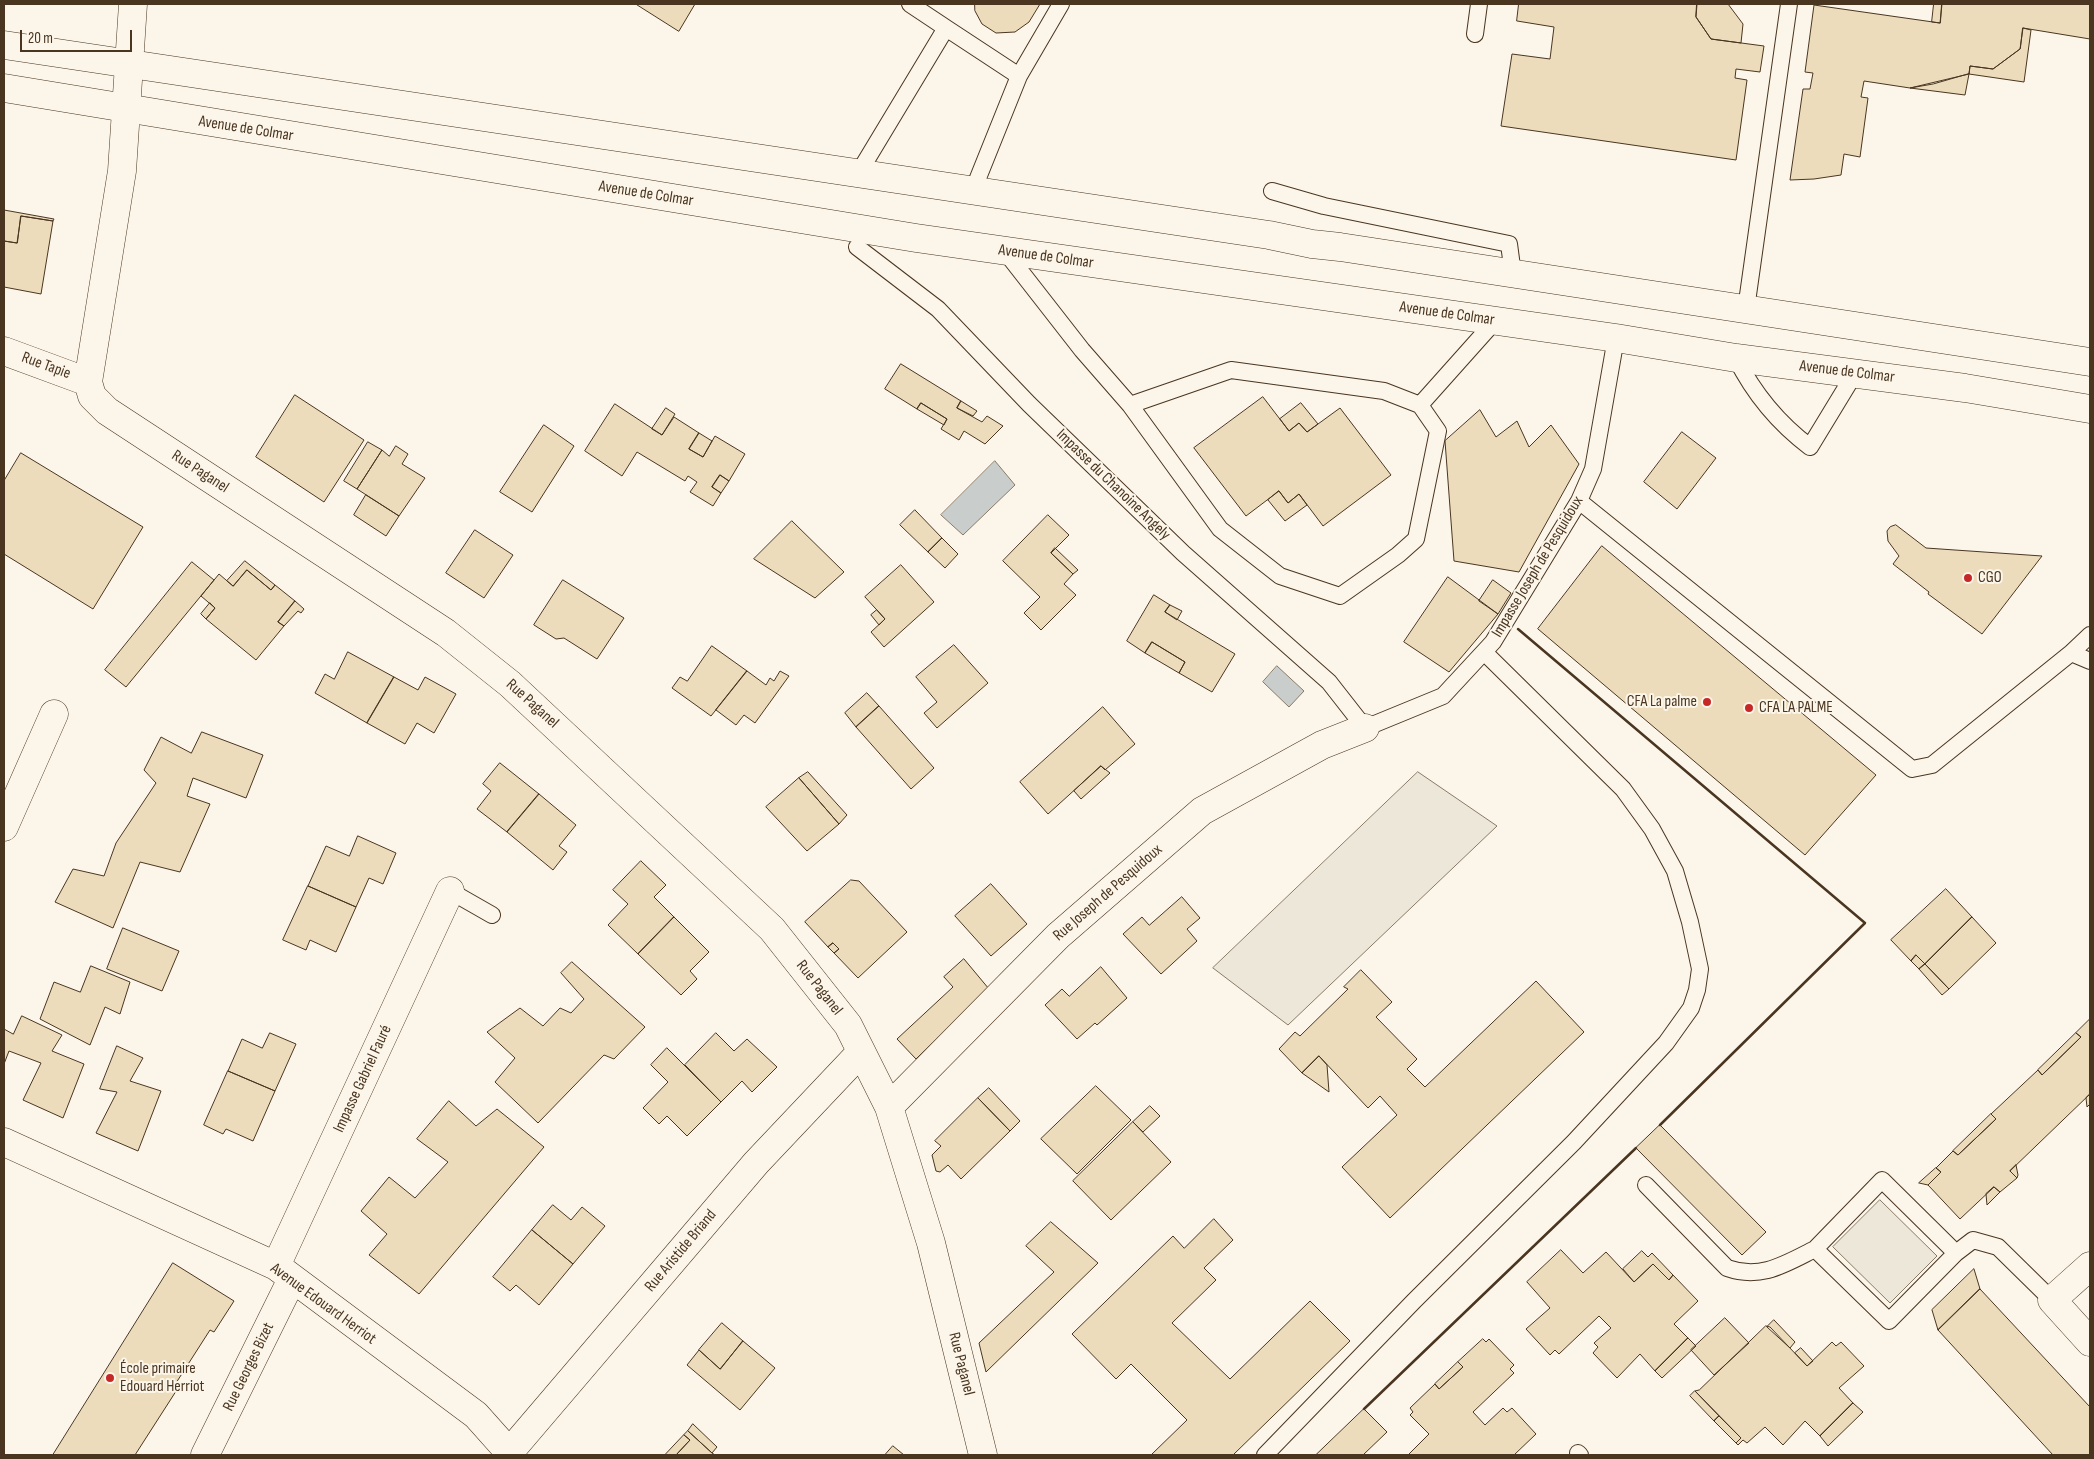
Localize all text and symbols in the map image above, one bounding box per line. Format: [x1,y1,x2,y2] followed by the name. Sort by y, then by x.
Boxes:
[22,20,135,52] scale bar
[28,29,53,48] text: 20 m
[197,112,295,146] street label: Avenue de Colmar
[597,177,695,211] street label: Avenue de Colmar
[997,241,1095,273] street label: Avenue de Colmar
[1398,298,1496,330] street label: Avenue de Colmar
[19,348,73,384] street label: Rue Tapie
[1798,357,1896,387] street label: Avenue de Colmar
[1052,426,1174,544] street label: Impasse du Chanoine Angely
[168,446,232,498] street label: Rue Paganel
[1488,493,1588,641] street label: Impasse Joseph de Pesquidoux
[1978,568,2002,588] place label: CGO
[1962,572,1974,584] marker: CGO
[502,675,562,733] street label: Rue Paganel
[1627,692,1697,712] place label: CFA La palme
[1701,696,1713,708] marker: CFA La palme
[1759,698,1833,718] place label: CFA LA PALME
[1743,702,1755,714] marker: CFA LA PALME
[1050,840,1166,946] street label: Rue Joseph de Pesquidoux
[792,957,846,1019] street label: Rue Paganel
[330,1022,396,1136] street label: Impasse Gabriel Fauré
[641,1206,721,1296] street label: Rue Aristide Briand
[266,1259,380,1349] street label: Avenue Edouard Herriot
[219,1320,279,1414] street label: Rue Georges Bizet
[944,1330,978,1398] street label: Rue Paganel
[120,1359,204,1397] place label: École primaire Edouard Herriot
[104,1372,116,1384] marker: École primaire Edouard Herriot

